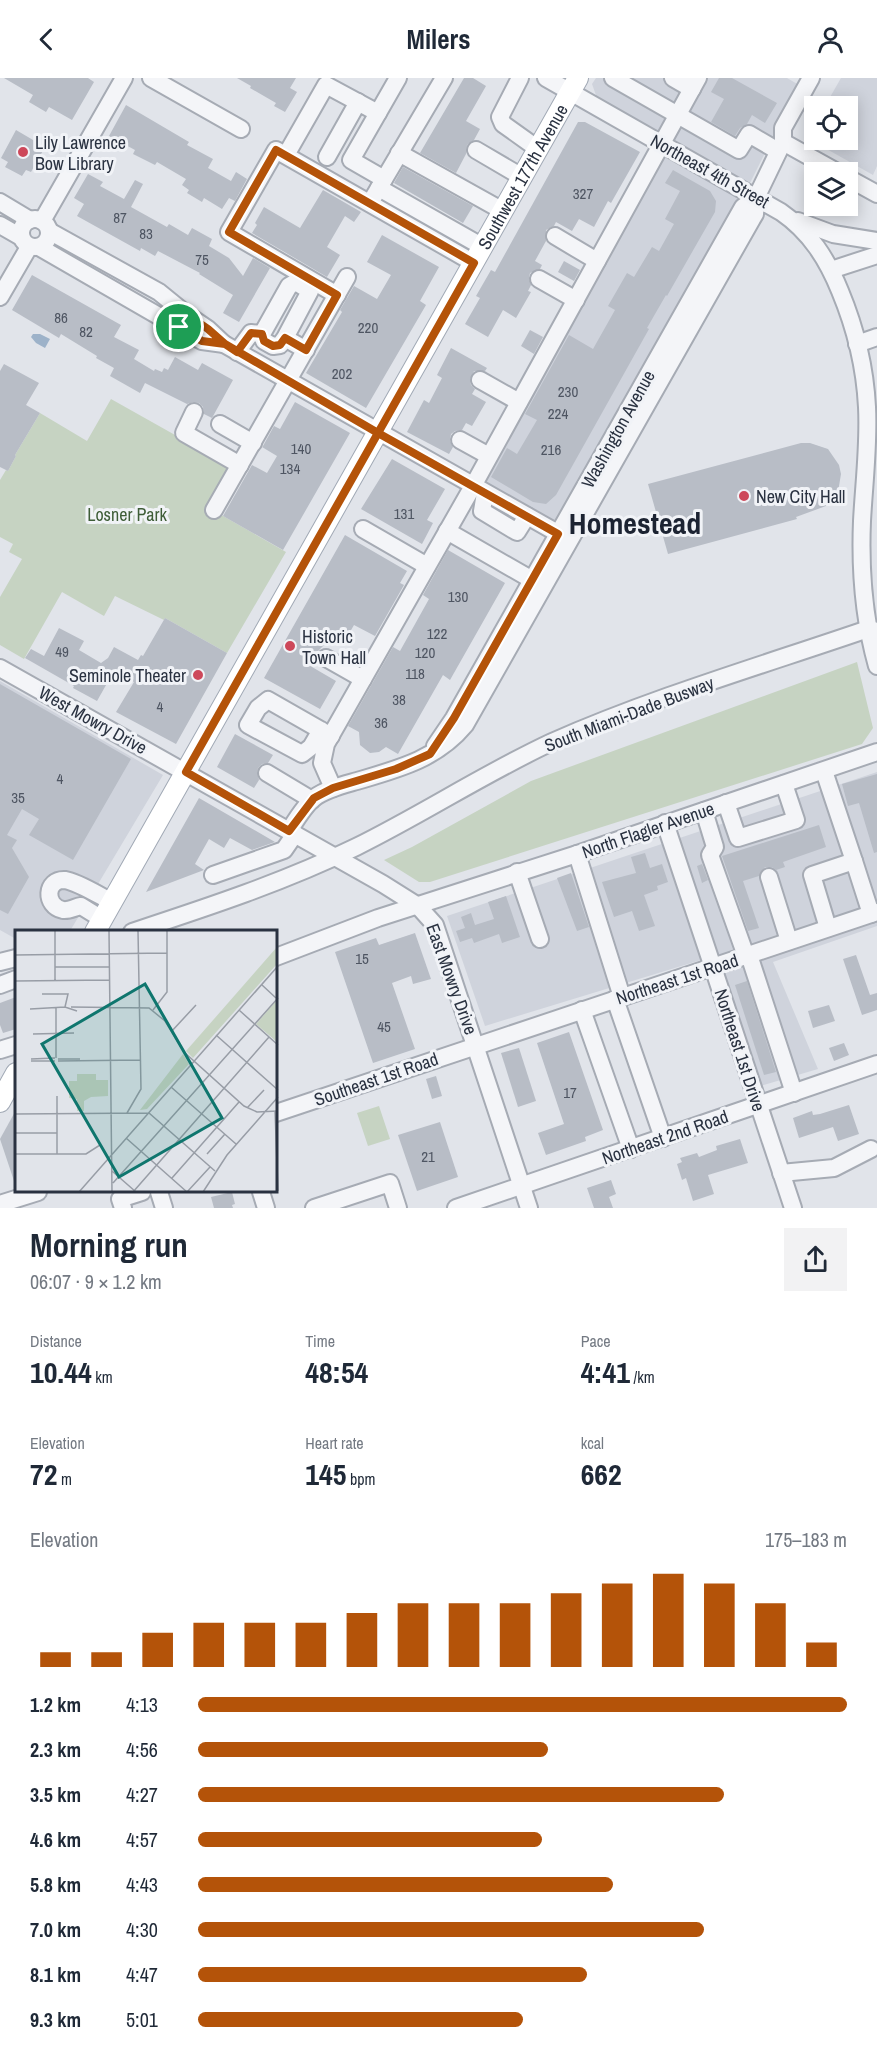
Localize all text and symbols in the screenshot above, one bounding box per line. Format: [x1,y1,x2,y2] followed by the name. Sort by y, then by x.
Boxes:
[407,21,471,57] text: Milers
[30,23,63,56] icon: back
[814,23,847,56] icon: person
[804,96,858,216] map controls
[804,96,858,150] button: locate
[471,99,573,254] street label: Southwest 177th Avenue
[646,128,774,214] street label: Northeast 4th Street
[35,130,126,176] place label: Lily Lawrence Bow Library
[16,145,30,159] marker: Lily Lawrence Bow Library
[804,162,858,216] button: layers
[573,183,593,204] house number: 327
[113,207,127,228] house number: 87
[139,223,153,244] house number: 83
[195,249,209,270] house number: 75
[153,301,204,352] pin
[54,307,68,328] house number: 86
[162,310,195,343] icon: arrive
[358,317,378,338] house number: 220
[79,321,93,342] house number: 82
[332,363,352,384] house number: 202
[575,366,661,492] street label: Washington Avenue
[558,381,578,402] house number: 230
[548,403,568,424] house number: 224
[291,438,311,459] house number: 140
[541,439,561,460] house number: 216
[280,458,300,479] house number: 134
[756,484,845,509] place label: New City Hall
[737,489,751,503] marker: New City Hall
[87,502,167,527] park label: Losner Park
[394,503,414,524] house number: 131
[569,503,701,543] district label: Homestead
[448,586,468,607] house number: 130
[427,623,447,644] house number: 122
[302,624,366,670] place label: Historic Town Hall
[283,639,297,653] marker: Historic Town Hall
[55,641,69,662] house number: 49
[415,642,435,663] house number: 120
[69,663,186,688] place label: Seminole Theater
[405,663,425,684] house number: 118
[191,668,205,682] marker: Seminole Theater
[541,670,718,758] street label: South Miami-Dade Busway
[34,680,152,760] street label: West Mowry Drive
[392,689,406,710] house number: 38
[157,696,164,717] house number: 4
[374,712,388,733] house number: 36
[57,768,64,789] house number: 4
[11,787,25,808] house number: 35
[578,796,718,864] street label: North Flagler Avenue
[420,920,484,1038] street label: East Mowry Drive
[15,930,278,1193] inset map
[613,947,741,1011] street label: Northeast 1st Road
[355,948,369,969] house number: 15
[708,986,772,1114] street label: Northeast 1st Drive
[377,1016,391,1037] house number: 45
[311,1046,441,1112] street label: Southeast 1st Road
[563,1082,577,1103] house number: 17
[598,1104,732,1170] street label: Northeast 2nd Road
[421,1146,435,1167] house number: 21
[30,1223,188,1267] text: Morning run
[784,1228,847,1291] button: share
[30,1268,162,1295] text: 06:07 · 9 × 1.2 km
[30,1330,82,1352] text: Distance
[305,1330,335,1352] text: Time
[581,1330,611,1352] text: Pace
[30,1352,92,1392] text: 10.44
[305,1352,368,1392] text: 48:54
[581,1352,630,1392] text: 4:41
[92,1366,113,1388] text: km
[630,1366,655,1388] text: /km
[30,1432,85,1454] text: Elevation
[305,1432,364,1454] text: Heart rate
[581,1432,604,1454] text: kcal
[30,1454,57,1494] text: 72
[305,1454,346,1494] text: 145
[581,1454,622,1494] text: 662
[57,1468,72,1490] text: m
[346,1468,376,1490] text: bpm
[30,1526,98,1553] text: Elevation
[765,1526,847,1553] text: 175–183 m
[30,1691,81,1718] text: 1.2 km
[126,1691,158,1718] text: 4:13
[30,1736,81,1763] text: 2.3 km
[126,1736,158,1763] text: 4:56
[30,1781,81,1808] text: 3.5 km
[126,1781,158,1808] text: 4:27
[30,1826,81,1853] text: 4.6 km
[126,1826,158,1853] text: 4:57
[30,1871,81,1898] text: 5.8 km
[126,1871,158,1898] text: 4:43
[30,1916,81,1943] text: 7.0 km
[126,1916,158,1943] text: 4:30
[30,1961,81,1988] text: 8.1 km
[126,1961,158,1988] text: 4:47
[30,2006,81,2033] text: 9.3 km
[126,2006,158,2033] text: 5:01

